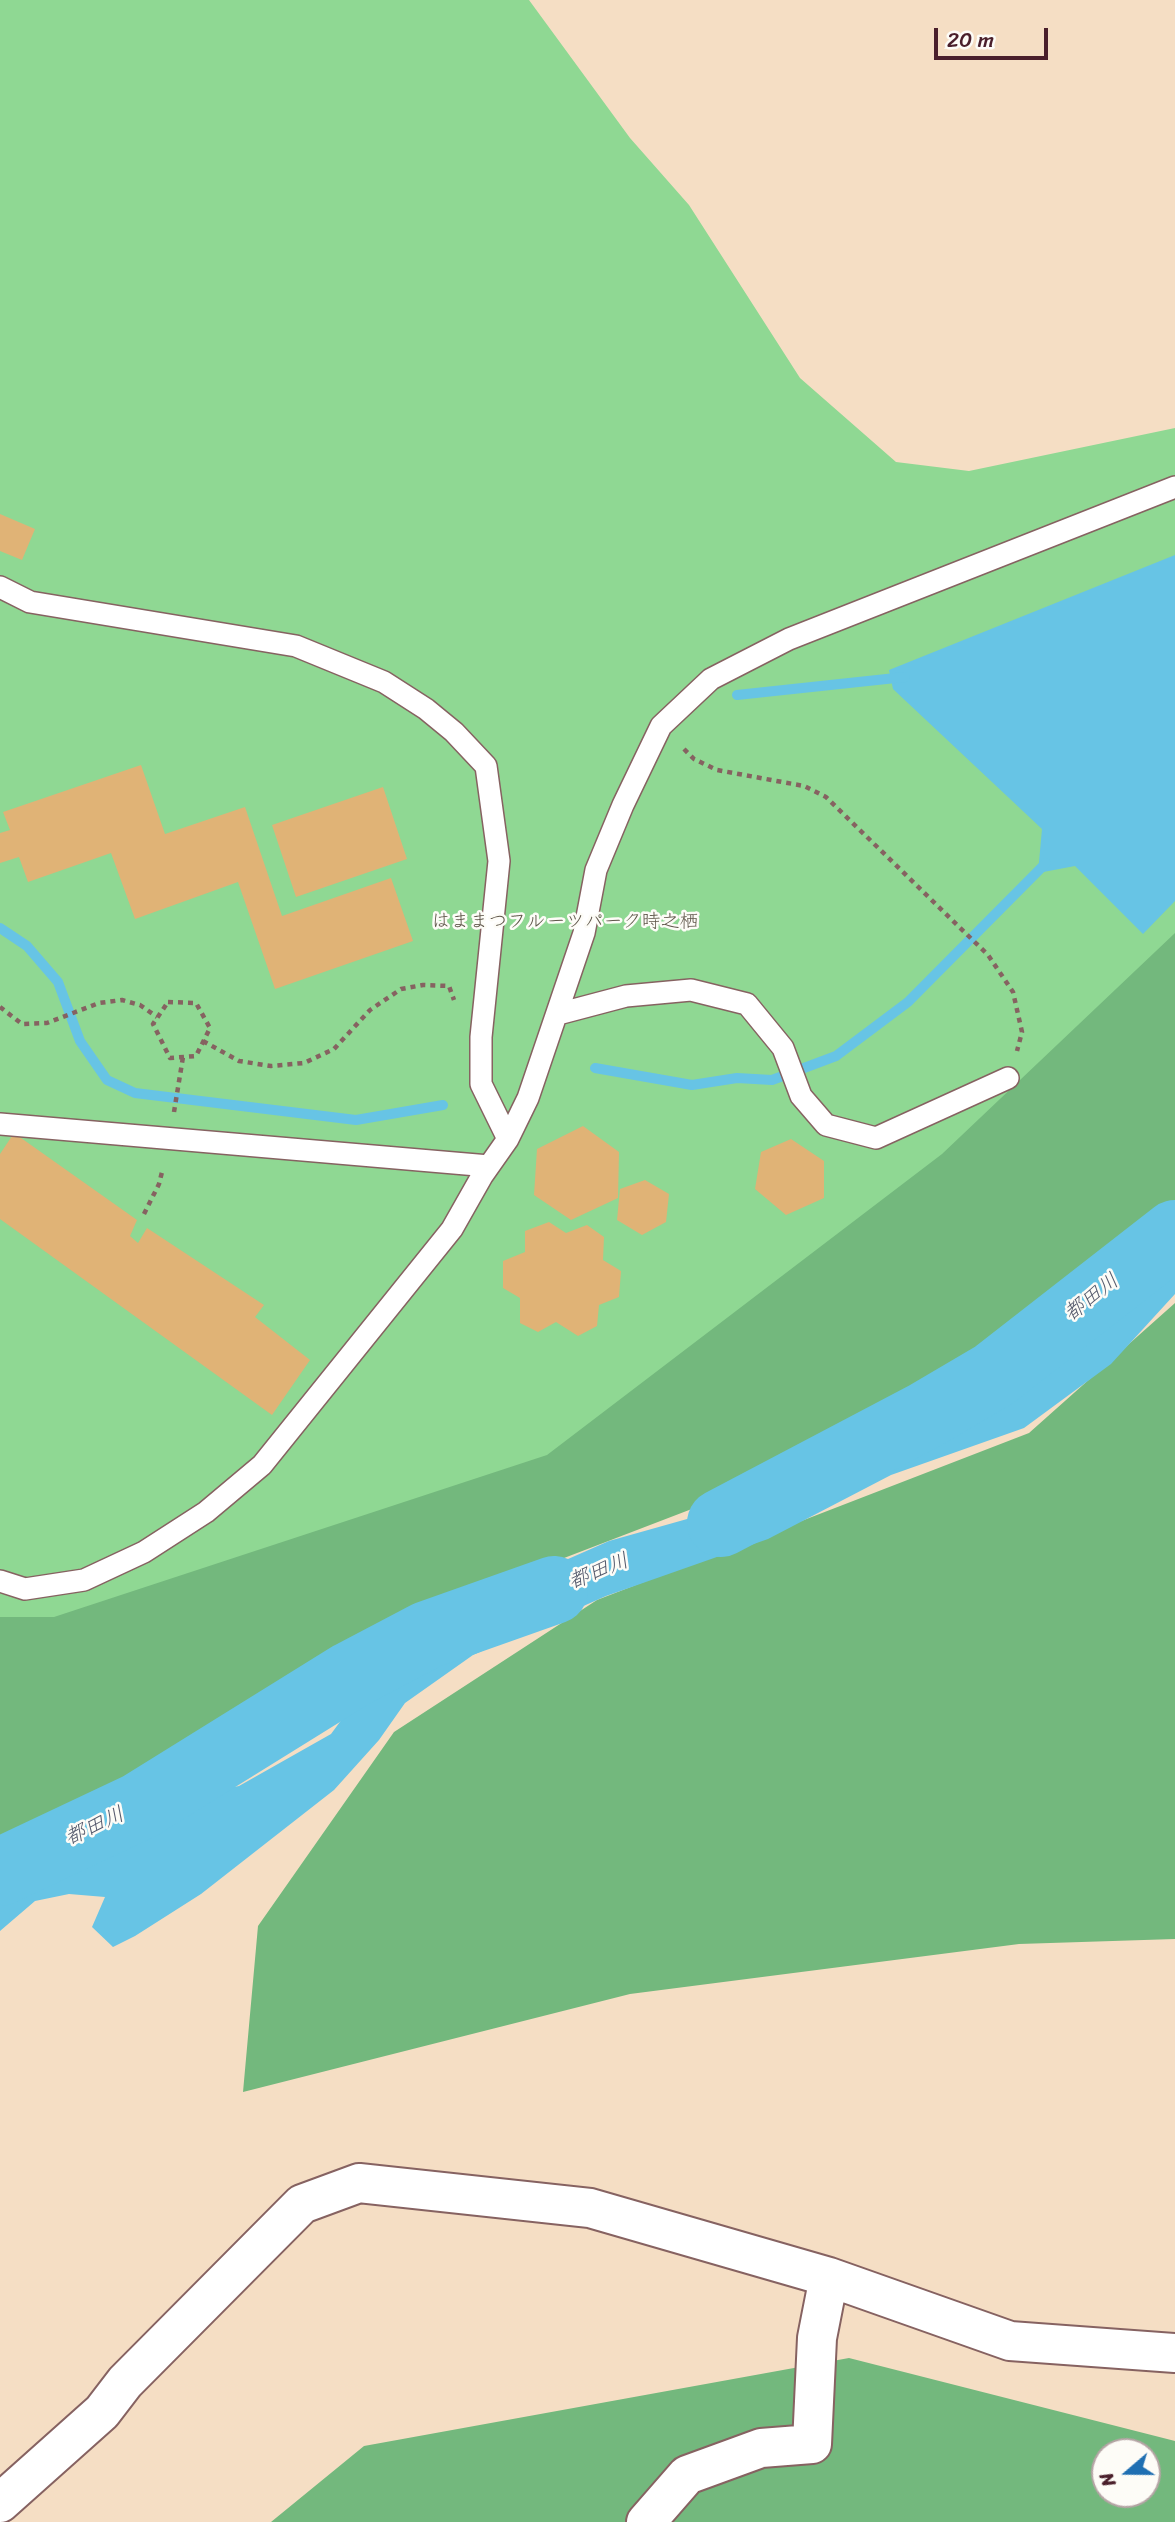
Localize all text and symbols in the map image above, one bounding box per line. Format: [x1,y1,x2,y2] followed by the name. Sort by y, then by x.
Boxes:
[937,14,1051,58] scale bar
[947,21,994,59] text: 20 m
[432,911,698,933] park label: はままつフルーツパーク時之栖
[1059,1269,1125,1327] water label: 都田川
[565,1549,633,1595] water label: 都田川
[61,1802,129,1852] water label: 都田川
[1091,2438,1161,2508] north arrow
[1090,2468,1125,2492] text: N

